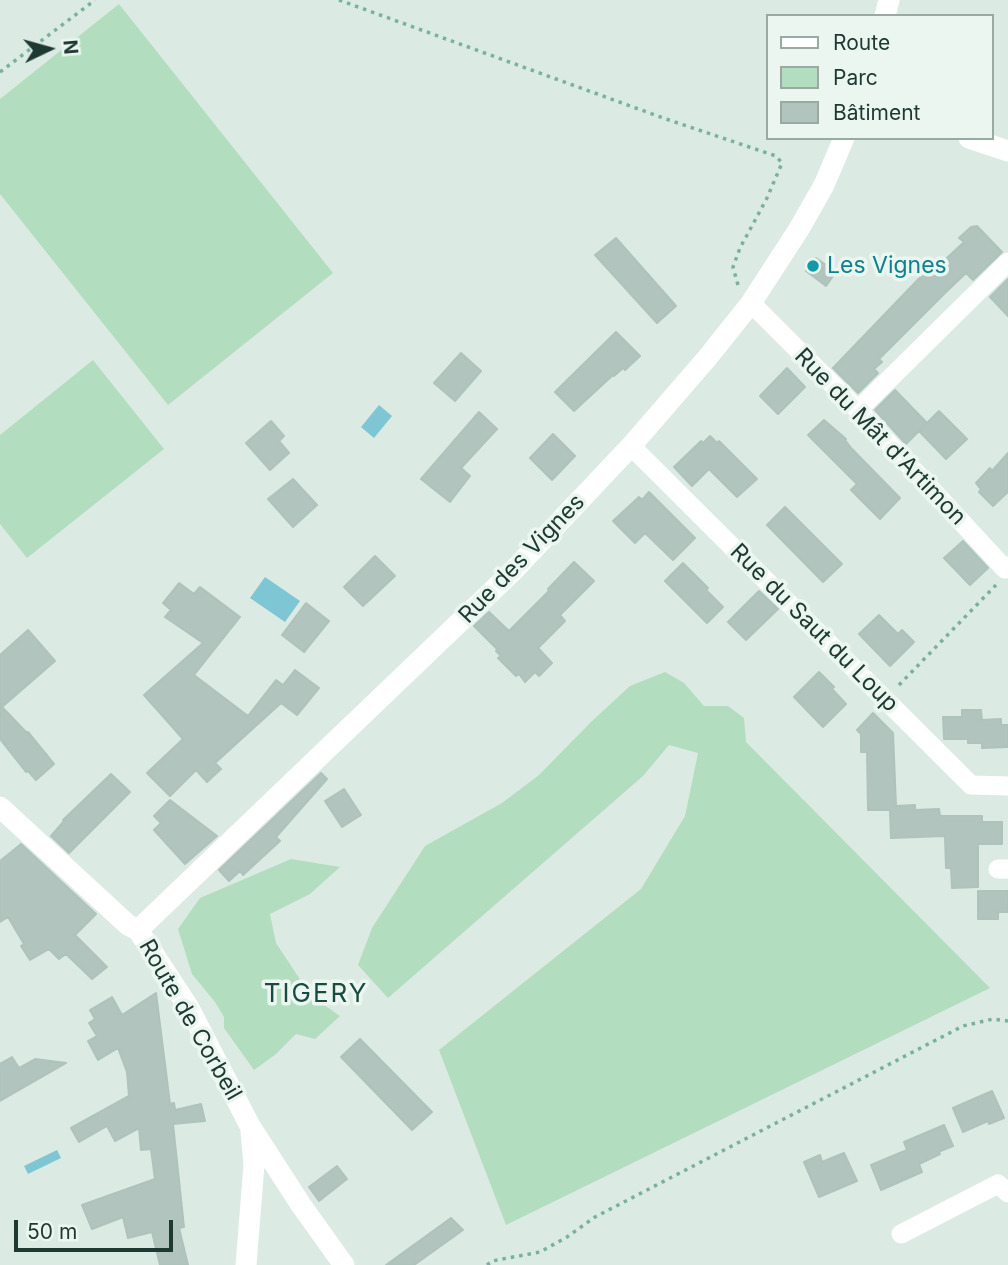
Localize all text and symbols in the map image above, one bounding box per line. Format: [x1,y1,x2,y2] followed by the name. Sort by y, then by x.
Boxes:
[14,14,84,84] north arrow
[766,14,994,140] legend
[833,30,890,55] text: Route
[58,39,83,55] text: N
[833,65,878,90] text: Parc
[833,100,920,125] text: Bâtiment
[827,252,947,280] place label: Les Vignes
[805,258,821,274] marker: Les Vignes
[789,343,971,531] street label: Rue du Mât d'Artimon
[453,489,591,629] street label: Rue des Vignes
[724,538,904,718] street label: Rue du Saut du Loup
[133,935,247,1105] street label: Route de Corbeil
[264,978,368,1010] district label: TIGERY
[18,1206,177,1250] scale bar
[27,1219,77,1244] text: 50 m

